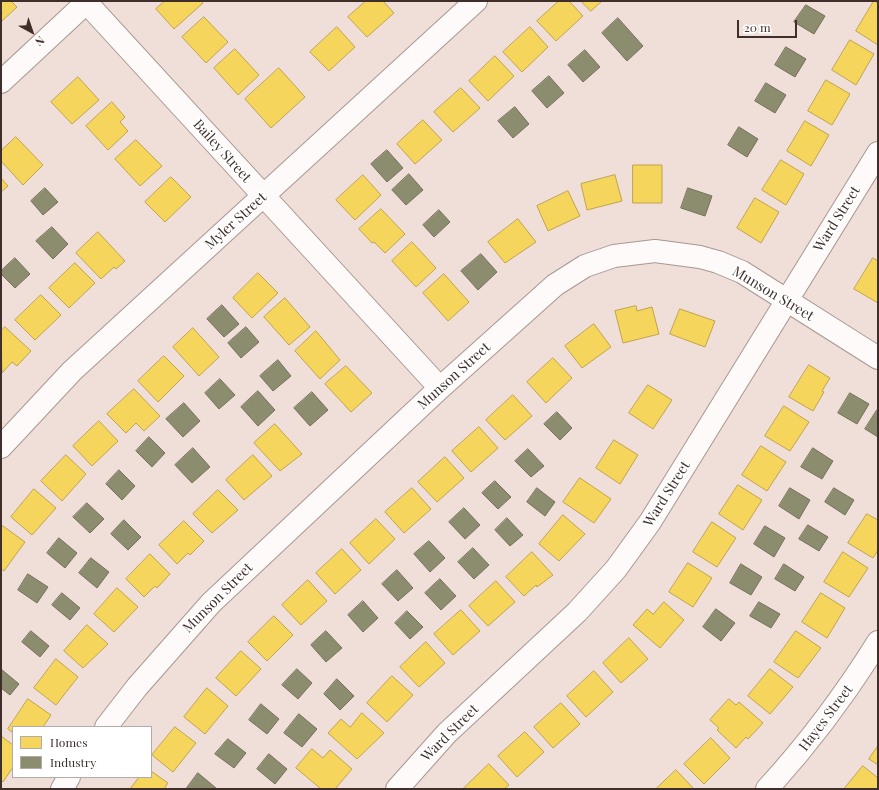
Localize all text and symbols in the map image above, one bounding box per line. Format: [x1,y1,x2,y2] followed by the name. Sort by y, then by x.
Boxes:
[12,12,52,52] north arrow
[739,12,799,38] scale bar
[744,19,771,35] text: 20 m
[32,33,48,50] text: N
[189,116,255,186] street label: Bailey Street
[810,183,864,255] street label: Ward Street
[202,189,270,253] street label: Myler Street
[729,263,817,325] street label: Munson Street
[414,339,494,413] street label: Munson Street
[640,458,694,530] street label: Ward Street
[180,560,256,636] street label: Munson Street
[796,681,856,755] street label: Hayes Street
[418,701,482,765] street label: Ward Street
[12,726,152,778] legend
[50,734,88,750] text: Homes
[50,754,96,770] text: Industry

